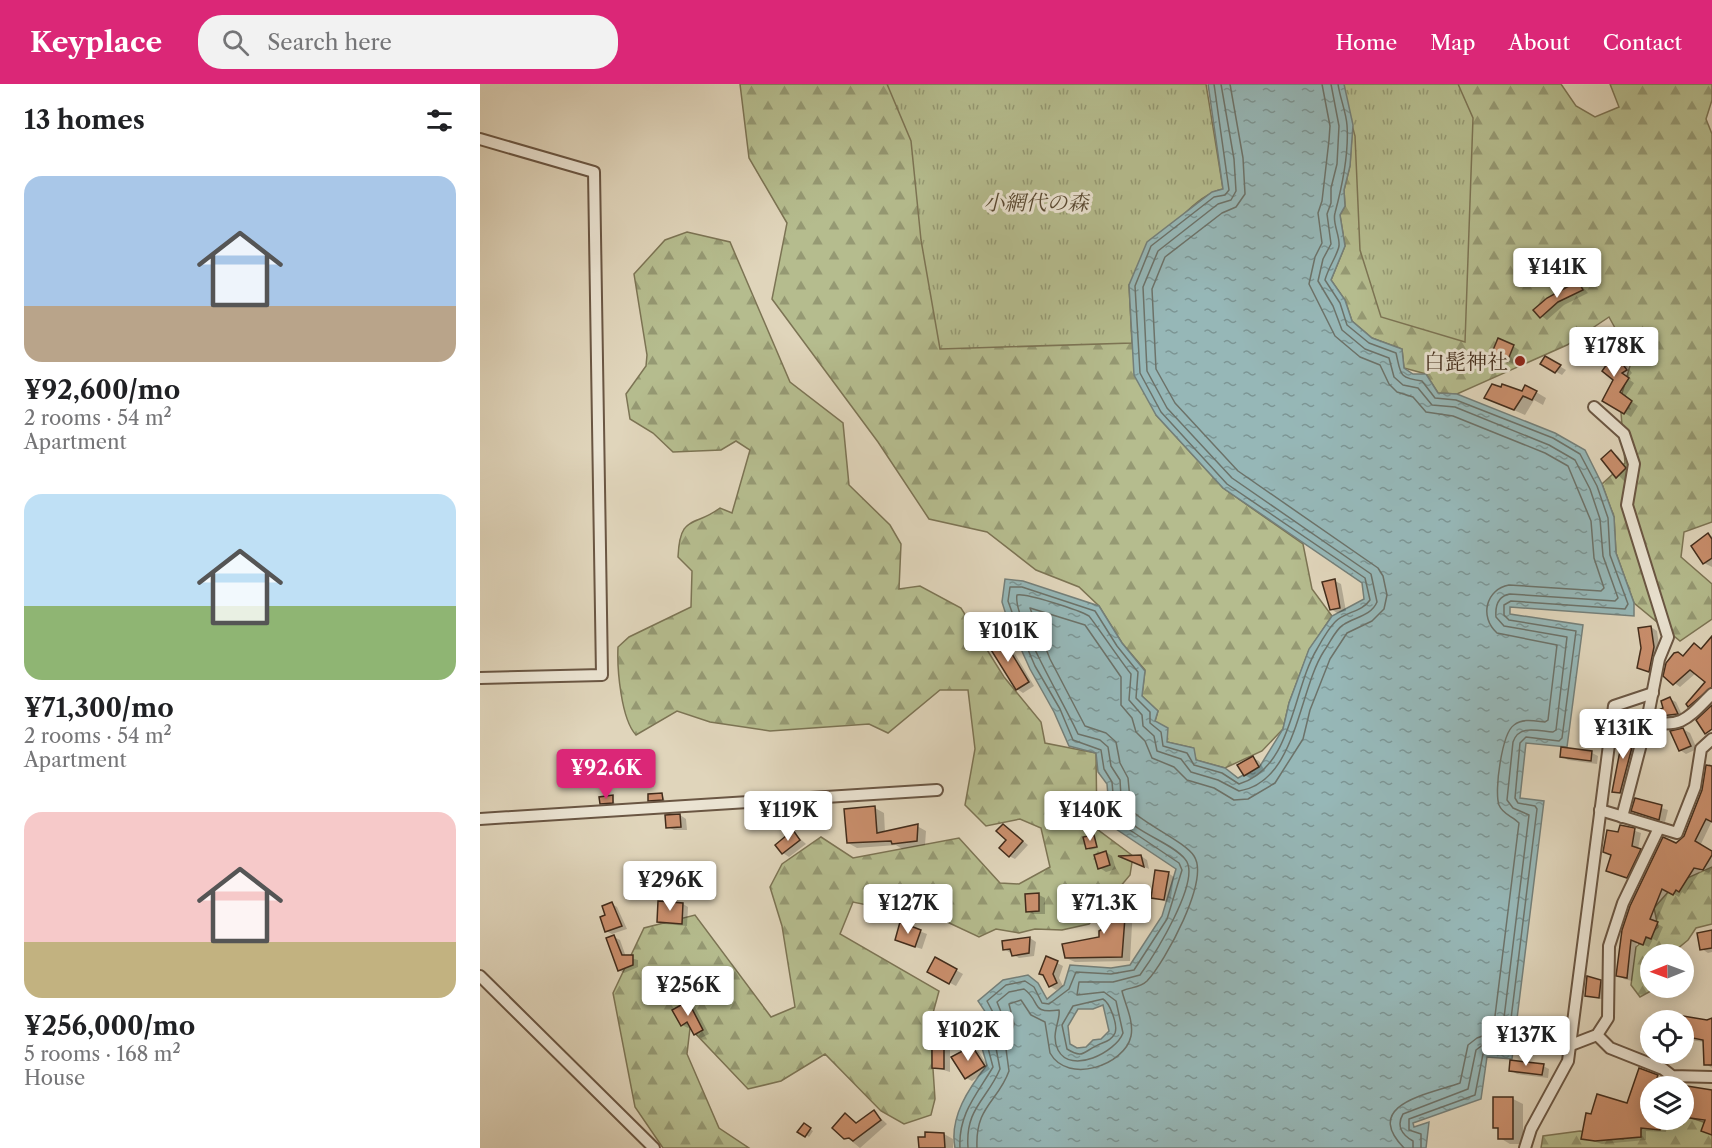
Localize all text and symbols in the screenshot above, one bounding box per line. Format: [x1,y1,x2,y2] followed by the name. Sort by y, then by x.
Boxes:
[198,15,618,69] search box
[30,25,162,59] text: Keyplace
[219,26,252,59] icon: search
[267,29,392,56] text: Search here
[1336,30,1397,55] text: Home
[1430,30,1475,55] text: Map
[1508,30,1570,55] text: About
[1603,30,1682,55] text: Contact
[24,104,145,136] text: 13 homes
[423,104,456,137] icon: filters
[984,190,1090,215] park label: 小網代の森
[186,215,294,323] icon: home
[1515,248,1599,299] pin: ¥141K
[1527,255,1587,279] text: ¥141K
[1572,327,1656,378] pin: ¥178K
[1583,334,1645,358] text: ¥178K
[1424,349,1508,374] place label: 白髭神社
[1513,354,1527,368] marker: 白髭神社
[24,374,180,406] text: ¥92,600/mo
[24,406,172,430] text: 2 rooms · 54 m²
[24,430,127,454] text: Apartment
[186,533,294,641] icon: home
[966,612,1050,663] pin: ¥101K
[978,619,1038,643] text: ¥101K
[24,692,174,724] text: ¥71,300/mo
[1581,709,1665,760] pin: ¥131K
[1594,716,1652,740] text: ¥131K
[24,724,172,748] text: 2 rooms · 54 m²
[24,748,127,772] text: Apartment
[557,749,655,800] pin: ¥92.6K
[571,756,641,780] text: ¥92.6K
[746,791,830,842] pin: ¥119K
[1048,791,1132,842] pin: ¥140K
[758,798,818,822] text: ¥119K
[1058,798,1122,822] text: ¥140K
[186,851,294,959] icon: home
[628,861,712,912] pin: ¥296K
[637,868,703,892] text: ¥296K
[866,884,950,935] pin: ¥127K
[1055,884,1153,935] pin: ¥71.3K
[878,891,938,915] text: ¥127K
[1071,891,1137,915] text: ¥71.3K
[1640,944,1694,998] north arrow
[1640,944,1694,1130] map controls
[646,966,730,1017] pin: ¥256K
[656,973,720,997] text: ¥256K
[24,1010,195,1042] text: ¥256,000/mo
[1640,1010,1694,1064] button: locate
[926,1011,1010,1062] pin: ¥102K
[1484,1016,1568,1067] pin: ¥137K
[936,1018,1000,1042] text: ¥102K
[1496,1023,1556,1047] text: ¥137K
[24,1042,181,1066] text: 5 rooms · 168 m²
[24,1066,85,1090] text: House
[1640,1076,1694,1130] button: layers

